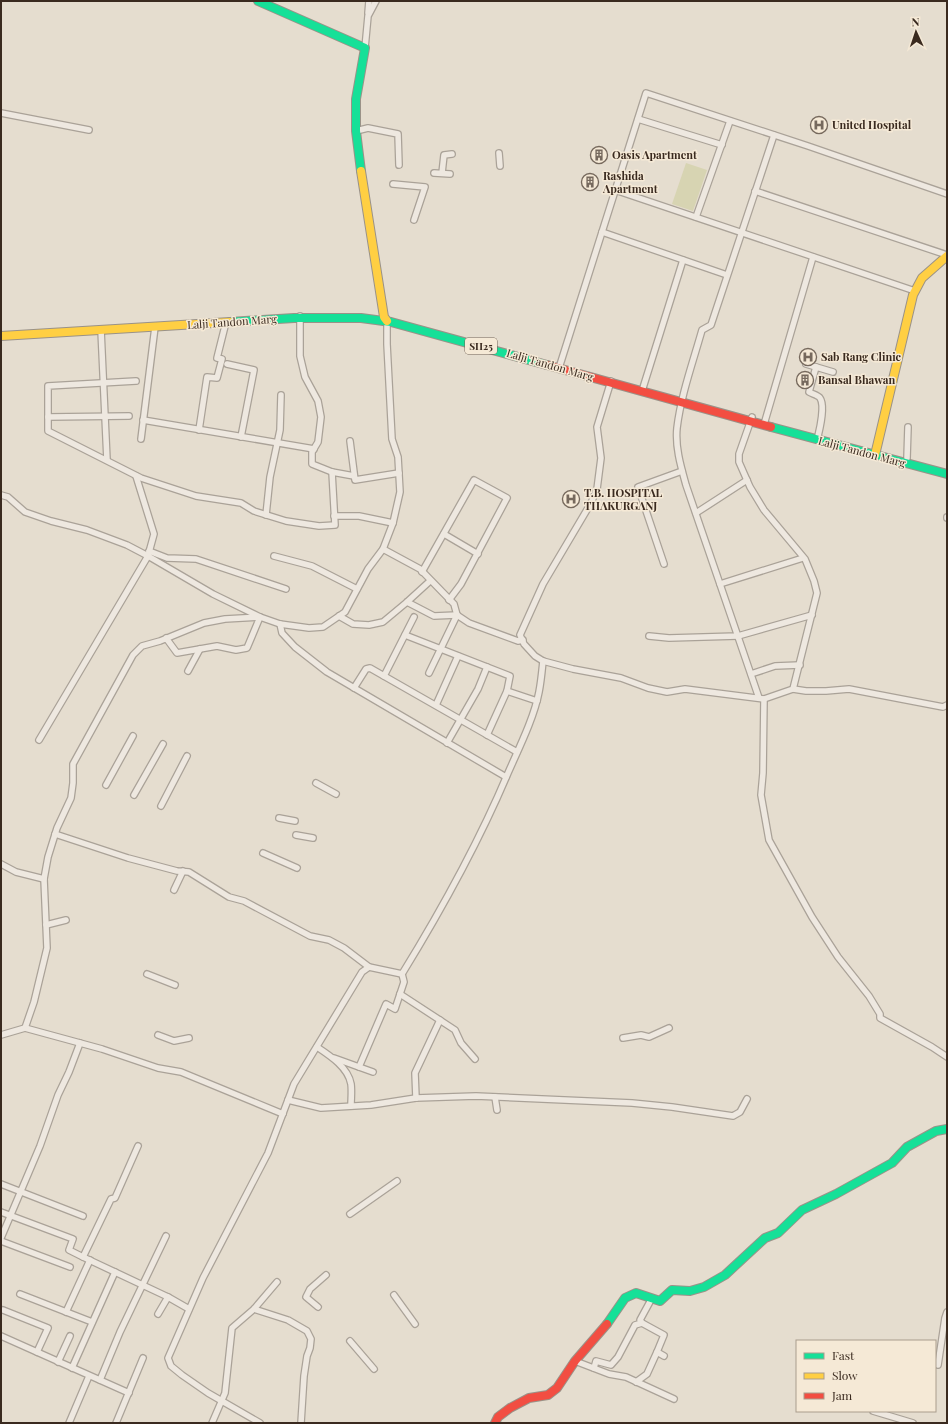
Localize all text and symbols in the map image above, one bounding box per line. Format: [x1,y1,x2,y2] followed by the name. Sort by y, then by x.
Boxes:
[896,12,936,52] north arrow
[911,14,920,29] text: N
[809,115,829,135] hospital icon: United Hospital
[832,117,912,132] place label: United Hospital
[589,145,609,165] building icon: Oasis Apartment
[612,147,697,162] place label: Oasis Apartment
[602,168,658,196] place label: Rashida Apartment
[580,172,600,192] building icon: Rashida Apartment
[187,311,278,332] street label: Lalji Tandon Marg
[465,338,497,354] road number: SH25
[505,345,596,384] street label: Lalji Tandon Marg
[798,347,818,367] hospital icon: Sab Rang Clinic
[821,349,902,364] place label: Sab Rang Clinic
[795,370,815,390] building icon: Bansal Bhawan
[818,372,895,387] place label: Bansal Bhawan
[817,433,908,470] street label: Lalji Tandon Marg
[584,485,663,513] place label: T.B. HOSPITAL THAKURGANJ
[561,489,581,509] hospital icon: T.B. HOSPITAL THAKURGANJ
[796,1340,936,1412] legend
[832,1347,855,1363] text: Fast
[832,1367,858,1383] text: Slow
[831,1387,853,1403] text: Jam

